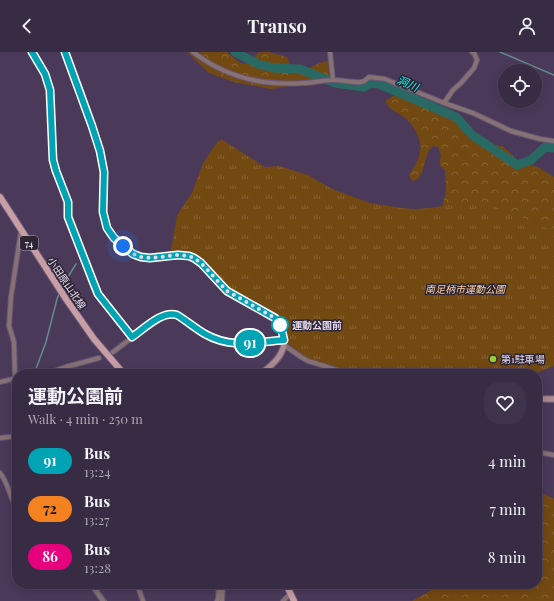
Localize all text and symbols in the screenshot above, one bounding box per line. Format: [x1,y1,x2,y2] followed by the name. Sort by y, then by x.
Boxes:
[247,14,307,38] text: Transo
[16,15,38,37] icon: back
[516,15,538,37] icon: person
[498,64,542,108] map controls
[498,64,542,108] button: locate
[395,72,422,95] water label: 洞川
[20,236,38,250] road number: 74
[113,236,133,256] your location
[44,254,90,312] street label: 小田原山北線
[425,282,507,296] park label: 南足柄市運動公園
[271,316,289,334] marker: 運動公園前
[292,318,342,332] place label: 運動公園前
[232,330,268,356] line badge: 91
[243,333,257,352] text: 91
[501,352,545,366] place label: 第1駐車場
[488,354,498,364] marker: 第1駐車場
[28,382,123,408] text: 運動公園前
[484,382,526,424] button: heart
[28,410,143,427] text: Walk · 4 min · 250 m
[84,443,110,463] text: Bus
[43,451,57,470] text: 91
[488,451,526,471] text: 4 min
[84,463,111,480] text: 13:24
[84,491,110,511] text: Bus
[43,499,57,518] text: 72
[490,499,526,519] text: 7 min
[84,511,109,528] text: 13:27
[84,539,110,559] text: Bus
[42,547,58,566] text: 86
[488,547,526,567] text: 8 min
[84,559,111,576] text: 13:28

